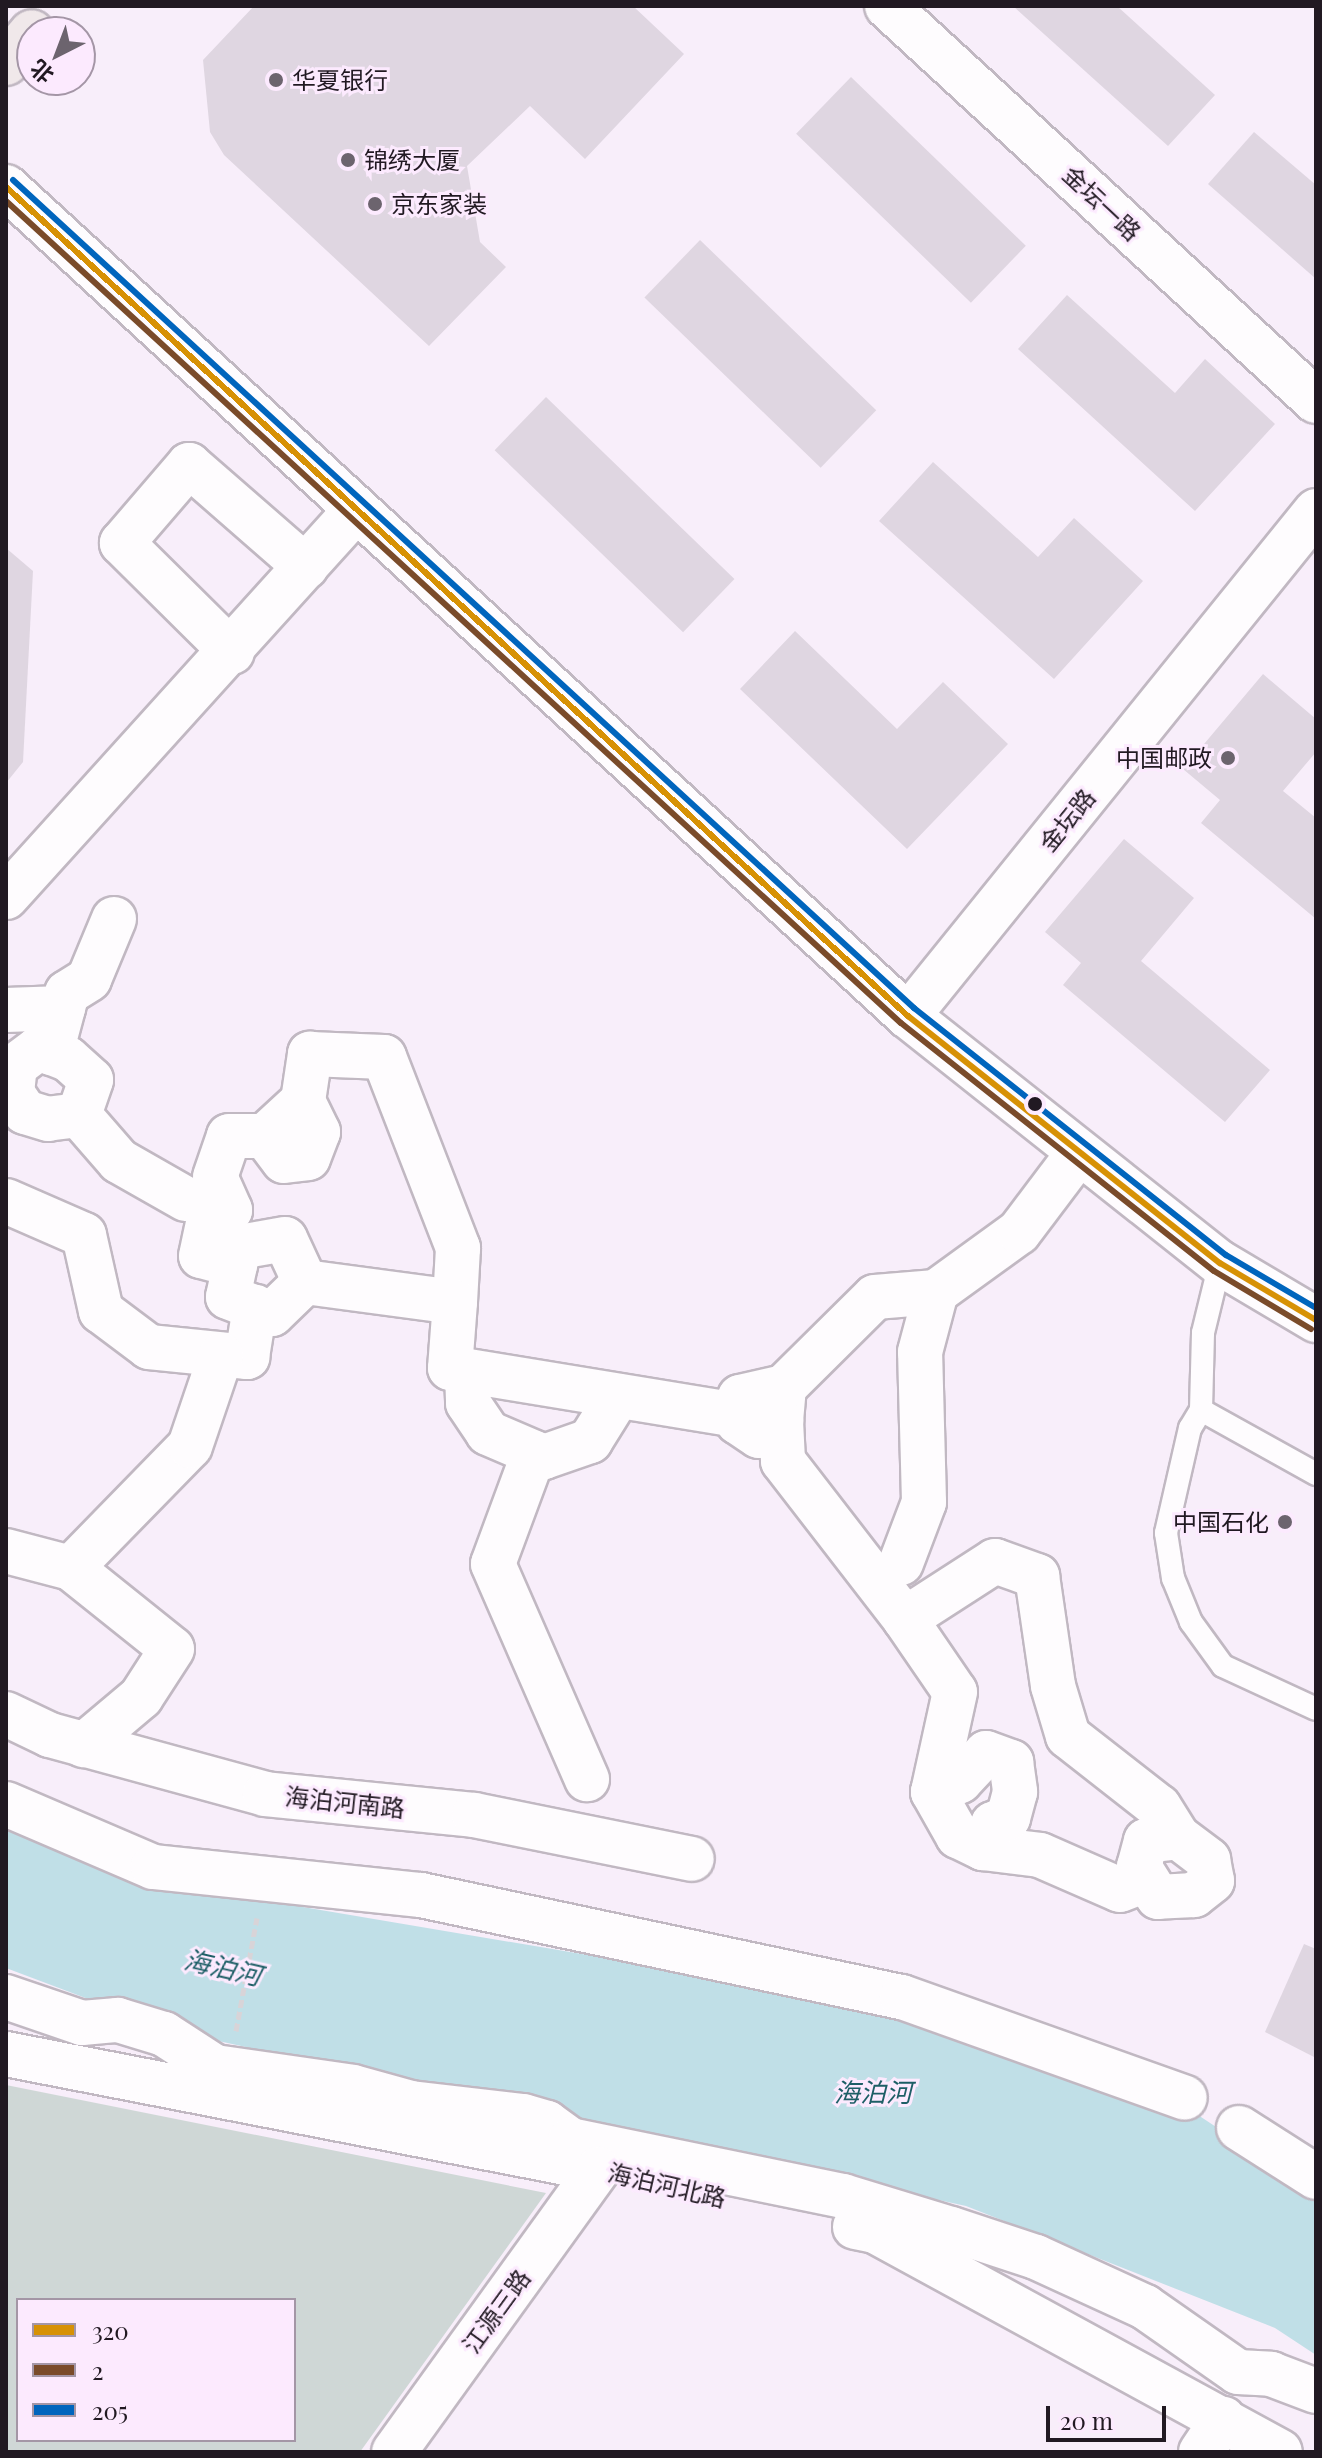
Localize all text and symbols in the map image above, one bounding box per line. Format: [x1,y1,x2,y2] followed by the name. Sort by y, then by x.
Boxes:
[16,16,96,96] north arrow
[23,54,60,91] text: 北
[292,66,388,94] place label: 华夏银行
[267,71,285,89] marker: 华夏银行
[364,146,460,174] place label: 锦绣大厦
[339,151,357,169] marker: 锦绣大厦
[1057,160,1147,246] street label: 金坛一路
[391,190,487,218] place label: 京东家装
[366,195,384,213] marker: 京东家装
[1116,744,1212,772] place label: 中国邮政
[1219,749,1237,767] marker: 中国邮政
[1033,783,1101,857] street label: 金坛路
[1027,1096,1043,1112] unlabelled marker
[1173,1508,1269,1536] place label: 中国石化
[1276,1513,1294,1531] marker: 中国石化
[284,1781,406,1823] street label: 海泊河南路
[181,1943,265,1991] water label: 海泊河
[834,2076,912,2108] water label: 海泊河
[605,2157,729,2213] street label: 海泊河北路
[456,2264,536,2358] street label: 江源三路
[16,2298,296,2442] legend
[92,2314,129,2346] text: 320
[92,2354,104,2386] text: 2
[1050,2390,1170,2440] scale bar
[92,2394,128,2426] text: 205
[1060,2404,1113,2436] text: 20 m

